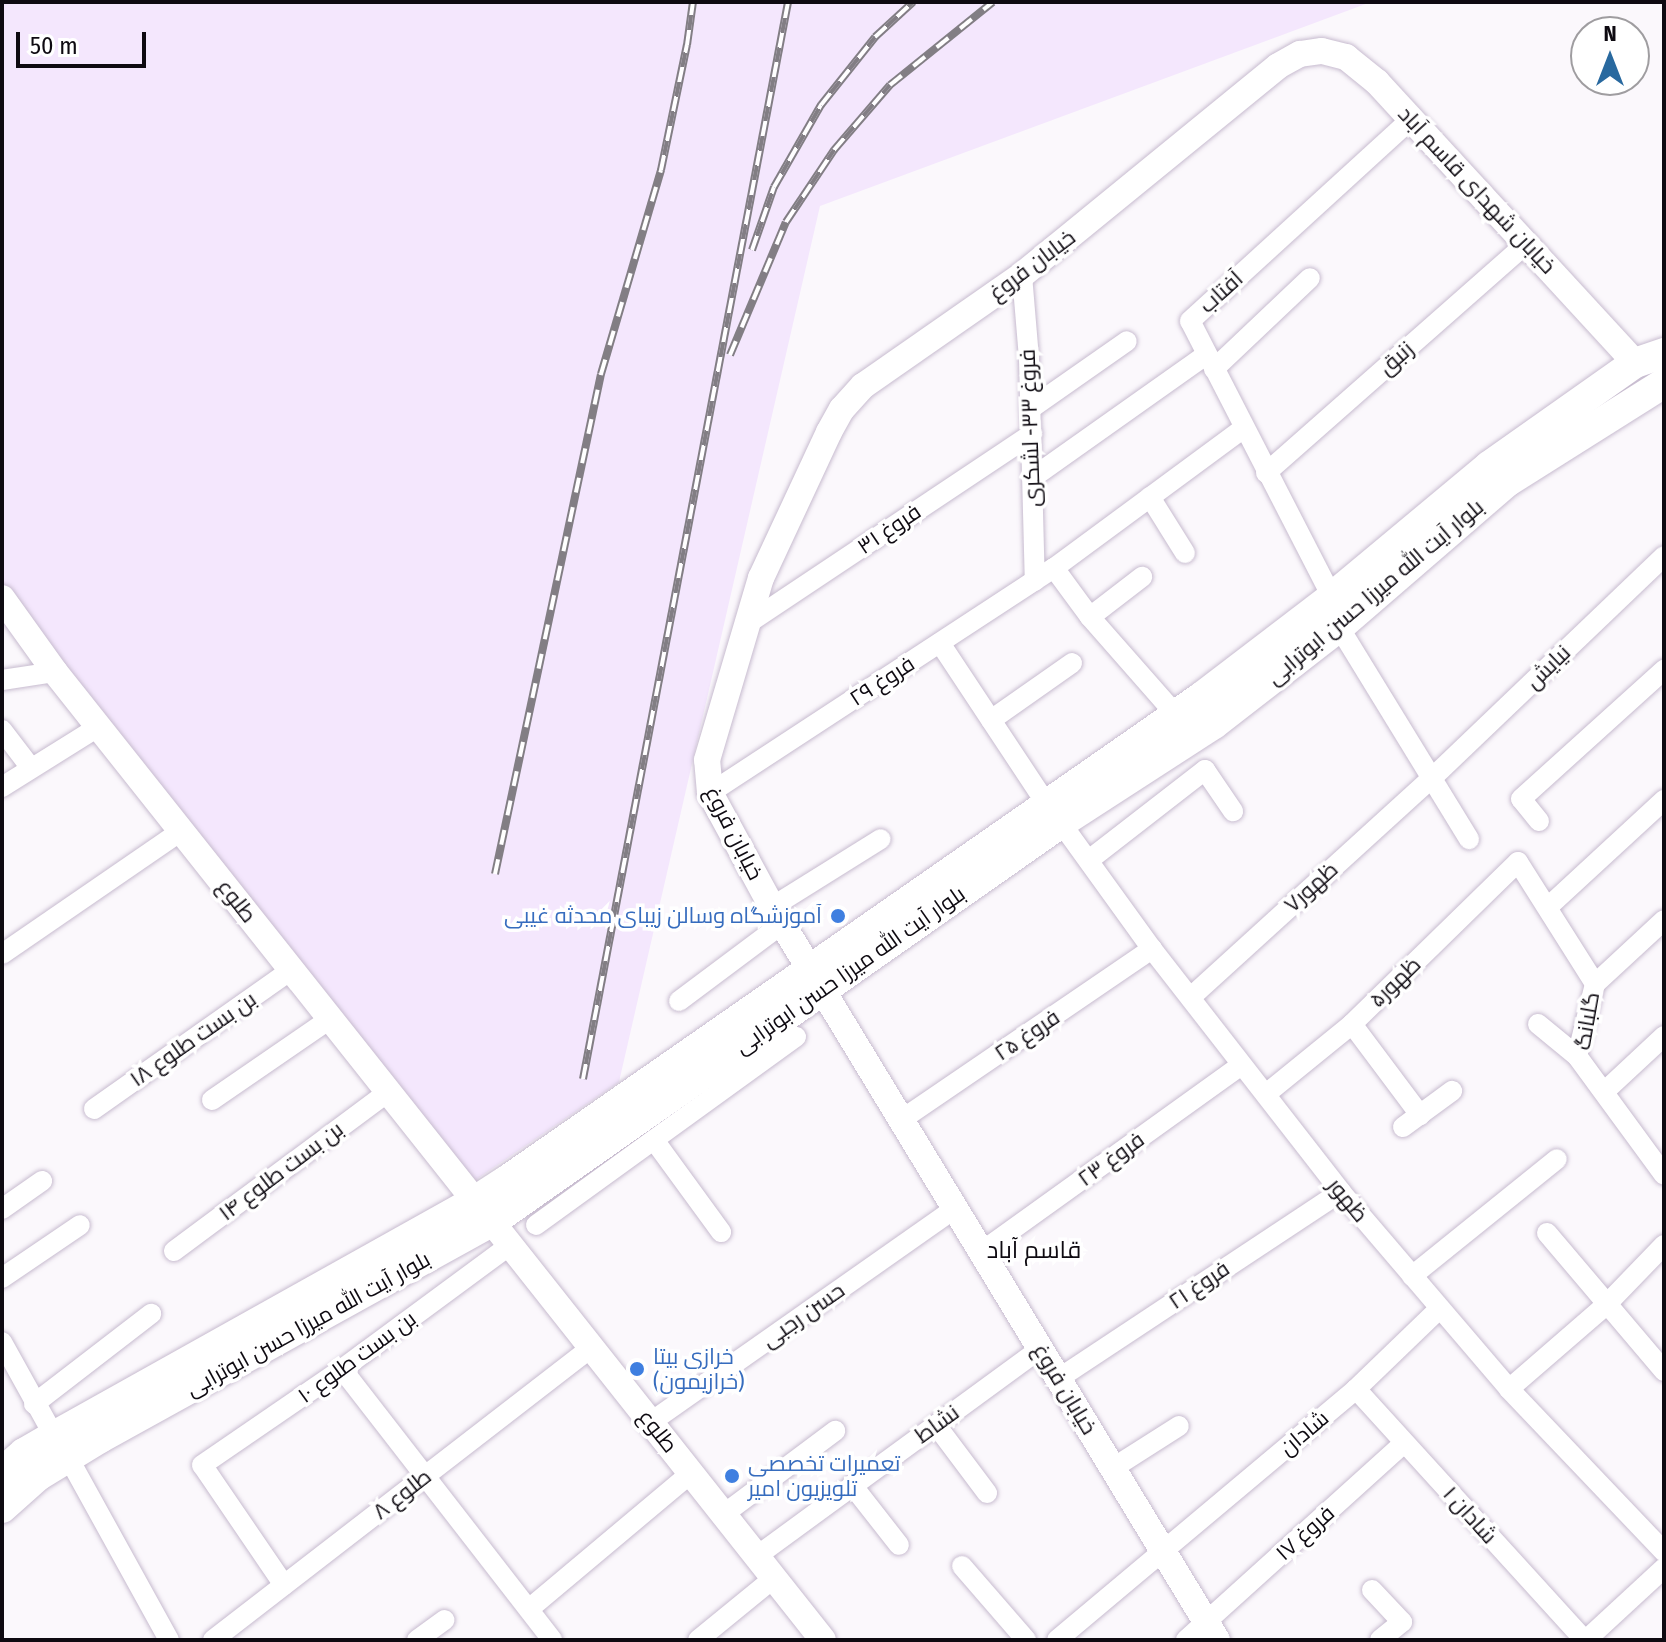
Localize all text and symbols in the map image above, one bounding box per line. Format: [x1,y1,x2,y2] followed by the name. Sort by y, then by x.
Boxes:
[20,16,150,66] scale bar
[1570,16,1650,96] north arrow
[1603,20,1617,47] text: N
[30,32,78,60] text: 50 m
[1393,101,1561,279] street label: خیابان شهدای قاسم آباد
[984,224,1080,306] street label: خیابان فروغ
[1194,266,1248,318] street label: آفتاب
[1373,336,1419,380] street label: زنبق
[1014,349,1046,507] street label: فروغ ۳۳- لشکری
[1261,494,1489,690] street label: بلوار آیت الله میرزا حسن ابوترابی
[852,498,926,560] street label: فروغ ۳۱
[1520,639,1576,695] street label: نيايش
[845,650,919,712] street label: فروغ ۲۹
[699,782,769,884] street label: خیابان فروغ
[1279,856,1343,918] street label: ظهور۷
[212,874,262,928] street label: طلوع
[730,880,970,1060] street label: بلوار آیت الله میرزا حسن ابوترابی
[504,903,822,929] place label: آموزشگاه وسالن زیبای محدثه غیبی
[829,907,847,925] marker: آموزشگاه وسالن زیبای محدثه غیبی
[1364,951,1426,1013] street label: ظهور۵
[125,986,261,1092] street label: بن بست طلوع ۱۸
[1569,990,1605,1052] street label: گلبانگ
[989,1004,1065,1066] street label: فروغ ۲۵
[214,1116,348,1226] street label: بن بست طلوع ۱۴
[1073,1126,1149,1192] street label: فروغ ۲۳
[1322,1173,1374,1227] street label: ظهور
[987,1237,1081,1265] district label: قاسم آباد
[181,1246,435,1402] street label: بلوار آیت الله میرزا حسن ابوترابی
[1164,1255,1234,1315] street label: فروغ ۲۱
[756,1277,850,1353] street label: حسن رجبی
[293,1305,421,1409] street label: بن بست طلوع ۱۰
[1028,1339,1102,1439] street label: خیابان فروغ
[653,1343,745,1394] place label: خرازی بیتا (خرازیمون)
[628,1360,646,1378] marker: خرازی بیتا (خرازیمون)
[910,1399,964,1449] street label: نشاط
[633,1404,683,1458] street label: طلوع
[1274,1405,1334,1461] street label: شادان
[748,1450,900,1502] place label: تعمیرات تخصصی تلویزیون امیر
[368,1463,436,1525] street label: طلوع ۸
[723,1467,741,1485] marker: تعمیرات تخصصی تلویزیون امیر
[1437,1481,1503,1549] street label: شادان ۱
[1270,1500,1340,1566] street label: فروغ ۱۷

